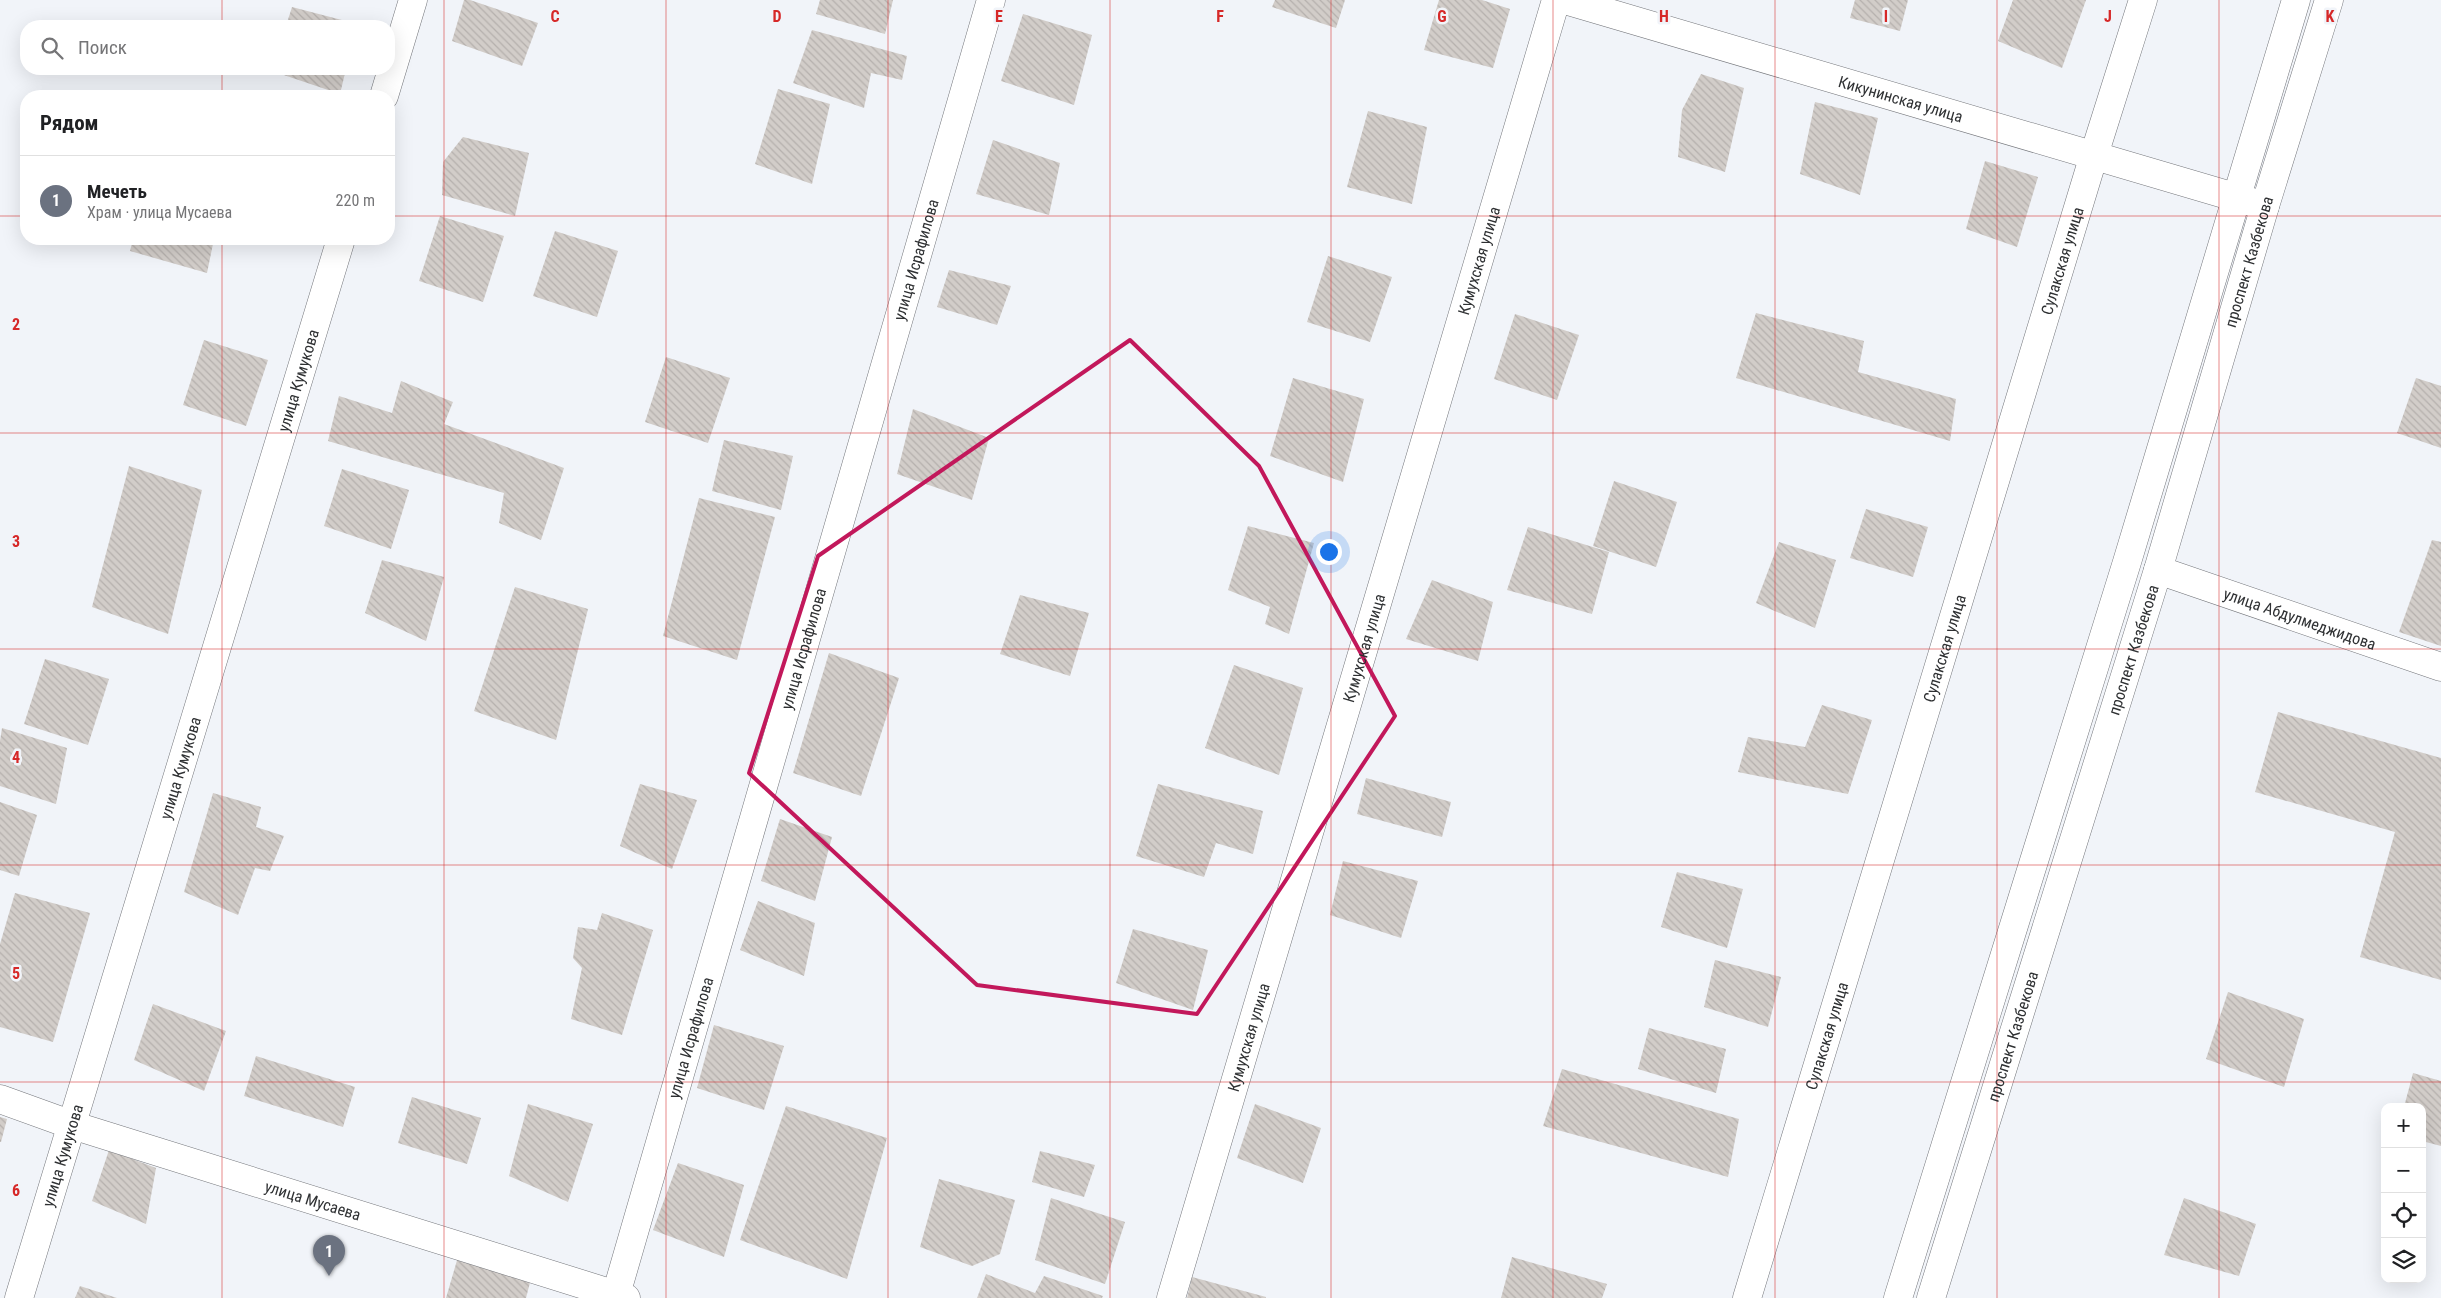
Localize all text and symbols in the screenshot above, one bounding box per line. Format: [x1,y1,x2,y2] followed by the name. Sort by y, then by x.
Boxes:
[550,7,560,26] text: C
[772,7,782,26] text: D
[995,7,1003,26] text: E
[1216,7,1224,26] text: F
[1437,7,1447,26] text: G
[1659,7,1669,26] text: H
[1884,7,1888,26] text: I
[2104,7,2112,26] text: J
[2326,7,2335,26] text: K
[20,20,395,75] search box
[38,34,66,62] icon: search
[78,36,127,59] text: Поиск
[1836,72,1965,127] street label: Кикунинская улица
[40,111,99,135] text: Рядом
[87,180,147,203] text: Мечеть
[52,191,60,210] text: 1
[336,191,375,210] text: 220 m
[2221,194,2277,330] street label: проспект Казбекова
[890,197,943,323] street label: улица Исрафилова
[87,203,232,222] text: Храм · улица Мусаева
[1454,204,1504,317] street label: Кумухская улица
[2037,205,2088,317] street label: Сулакская улица
[12,315,20,334] text: 2
[274,327,323,434] street label: улица Кумукова
[12,532,20,551] text: 3
[1316,539,1342,565] your location
[2104,582,2163,718] street label: проспект Казбекова
[2221,584,2378,654] street label: улица Абдулмеджидова
[777,586,830,712] street label: улица Исрафилова
[1339,592,1389,705] street label: Кумухская улица
[1919,592,1970,705] street label: Сулакская улица
[156,715,205,822] street label: улица Кумукова
[12,748,20,767] text: 4
[12,964,20,983] text: 5
[1984,969,2042,1104] street label: проспект Казбекова
[664,975,717,1101] street label: улица Исрафилова
[1802,980,1852,1092] street label: Сулакская улица
[1224,981,1274,1094] street label: Кумухская улица
[38,1102,87,1209] street label: улица Кумукова
[2381,1103,2426,1283] map controls
[2381,1103,2426,1148] button: +
[2381,1148,2426,1193] button: −
[263,1177,363,1225] street label: улица Мусаева
[12,1181,20,1200] text: 6
[2381,1193,2426,1238] button: locate
[313,1235,345,1276] pin: 1
[2381,1238,2426,1283] button: layers

